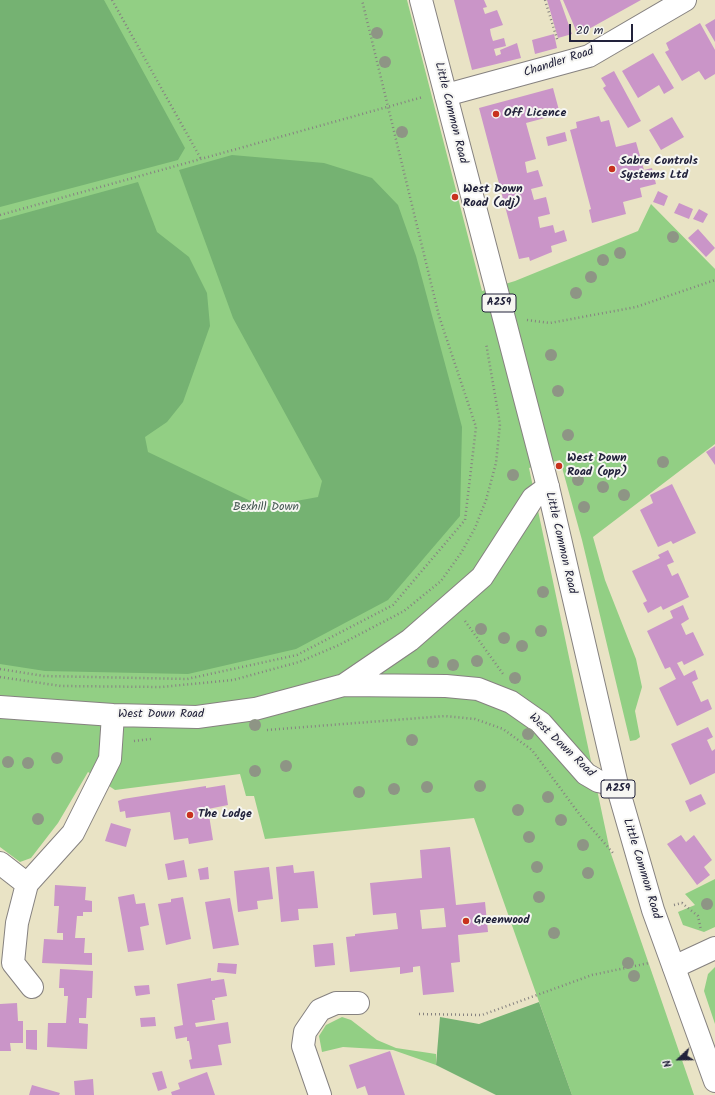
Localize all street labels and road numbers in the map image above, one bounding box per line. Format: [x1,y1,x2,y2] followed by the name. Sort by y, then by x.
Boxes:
[522,45,596,81] street label: Chandler Road
[430,61,470,165] street label: Little Common Road
[482,294,516,312] road number: A259
[541,491,579,595] street label: Little Common Road
[118,708,204,722] street label: West Down Road
[525,711,597,781] street label: West Down Road
[601,780,635,798] road number: A259
[619,817,663,921] street label: Little Common Road

